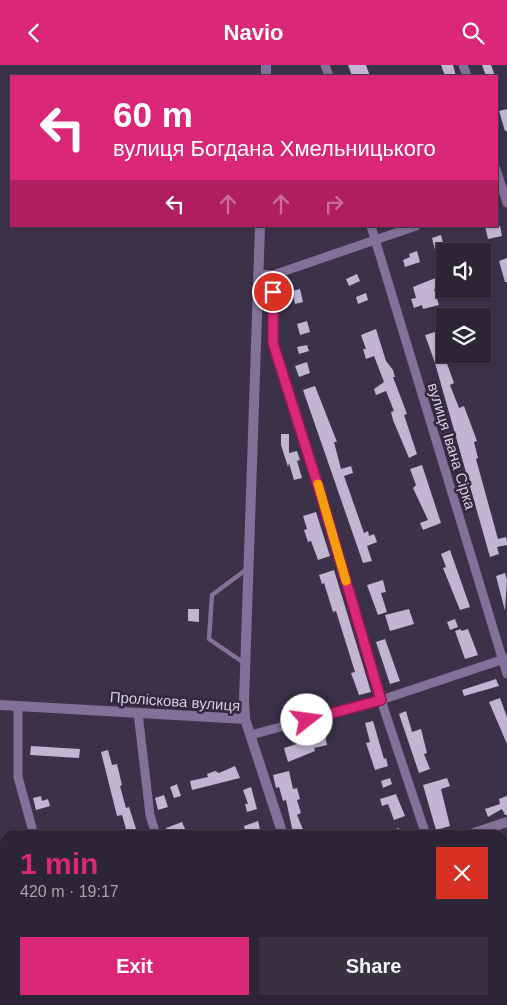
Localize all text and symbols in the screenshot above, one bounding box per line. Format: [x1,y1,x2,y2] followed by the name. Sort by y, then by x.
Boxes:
[20,19,48,47] icon: back
[459,19,487,47] icon: search
[224,20,283,45] text: Navio
[30,95,95,160] icon: left
[113,95,193,134] text: 60 m
[113,136,436,161] text: вулиця Богдана Хмельницького
[161,190,189,218] icon: left
[214,190,242,218] icon: ahead
[267,190,295,218] icon: ahead
[320,190,348,218] icon: right
[436,243,491,363] map controls
[436,243,491,298] button: sound
[252,271,294,313] pin
[259,278,287,306] icon: arrive
[436,308,491,363] button: layers
[425,381,480,512] street label: вулиця Івана Сірка
[109,688,241,714] street label: Проліскова вулиця
[280,693,332,745] position arrow
[20,847,98,880] text: 1 min
[436,847,488,899] button: close
[20,883,119,900] text: 420 m · 19:17
[20,937,249,995] button: Exit
[259,937,488,995] button: Share

